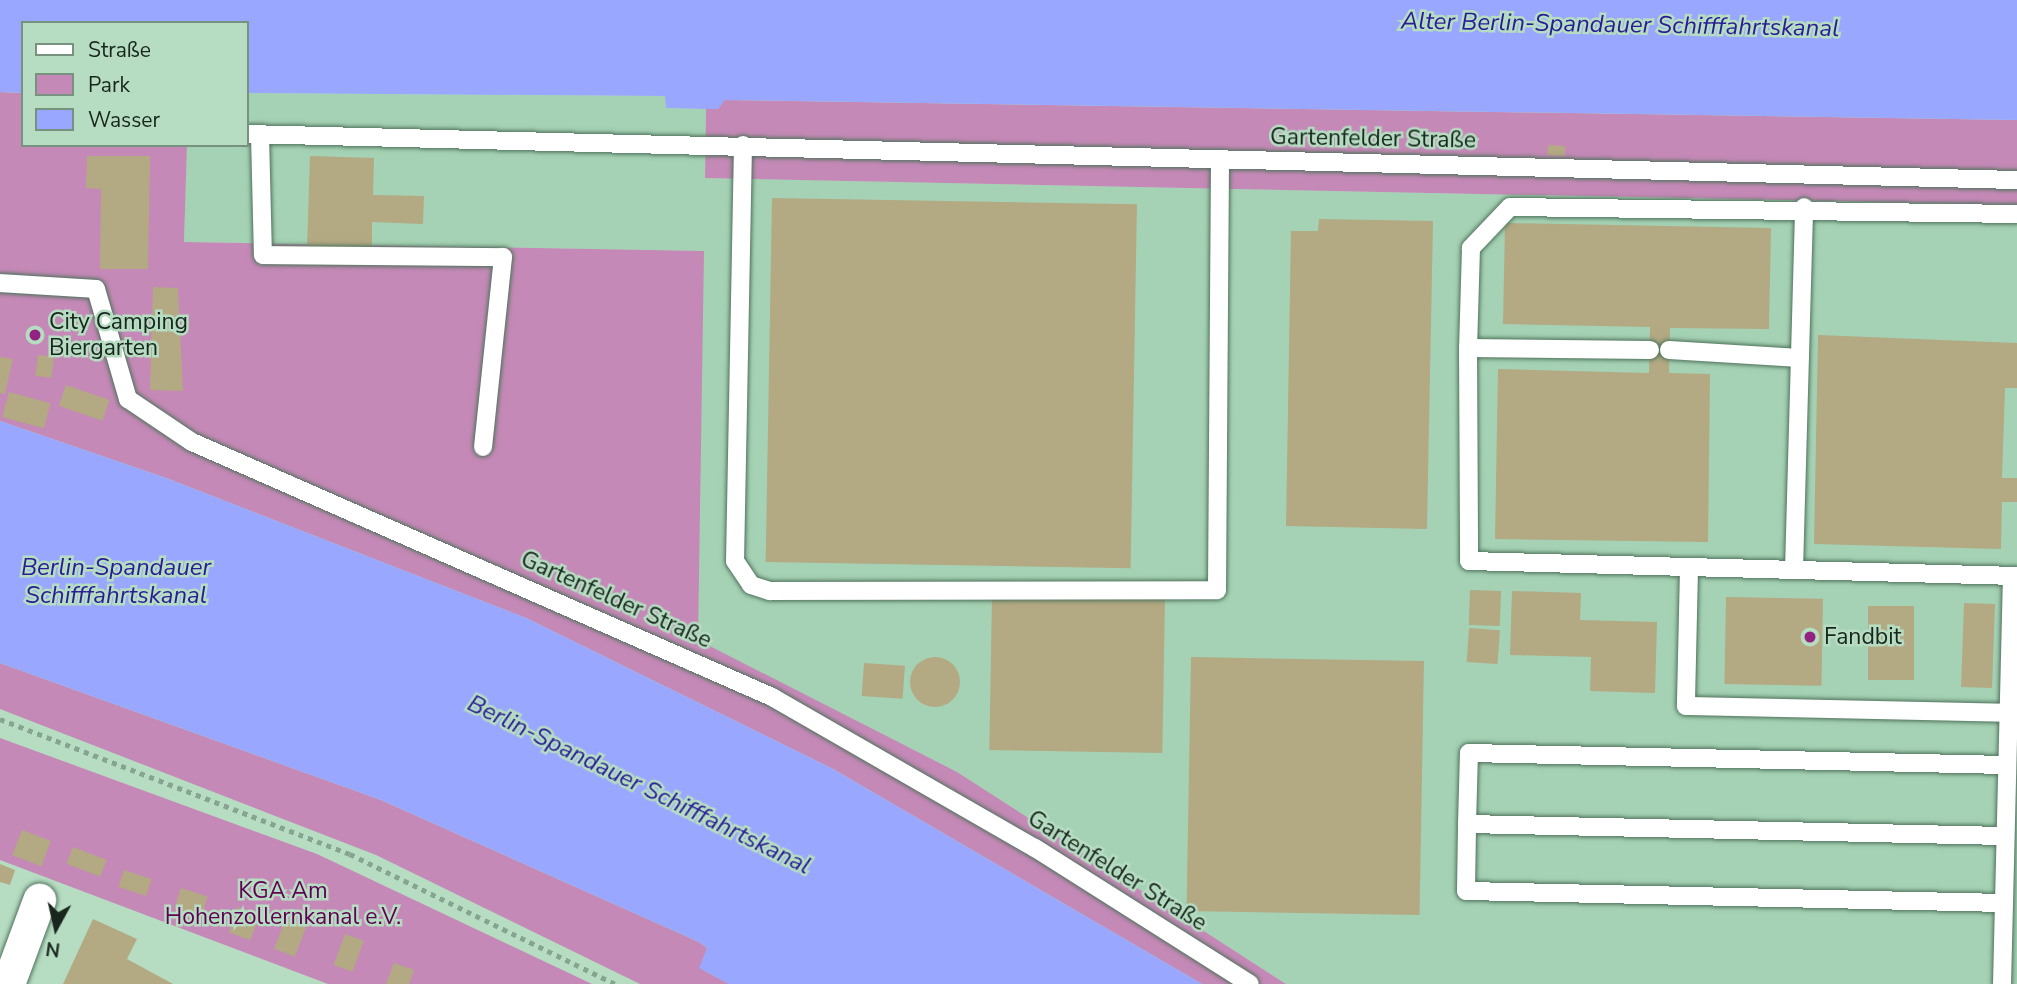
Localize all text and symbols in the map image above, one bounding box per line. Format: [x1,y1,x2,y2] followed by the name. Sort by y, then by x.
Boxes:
[1401,7,1839,43] water label: Alter Berlin-Spandauer Schifffahrtskanal
[21,21,248,147] legend
[88,36,151,64] text: Straße
[88,71,130,99] text: Park
[88,106,160,134] text: Wasser
[1270,123,1476,155] street label: Gartenfelder Straße
[49,308,188,362] place label: City Camping Biergarten
[27,327,43,343] marker: City Camping Biergarten
[516,546,716,654] street label: Gartenfelder Straße
[21,554,211,610] water label: Berlin-Spandauer Schifffahrtskanal
[1824,623,1902,651] place label: Fandbit
[1802,629,1818,645] marker: Fandbit
[463,689,815,881] water label: Berlin-Spandauer Schifffahrtskanal
[1022,805,1212,937] street label: Gartenfelder Straße
[165,877,401,931] park label: KGA Am Hohenzollernkanal e.V.
[21,893,91,963] north arrow
[44,935,62,963] text: N

